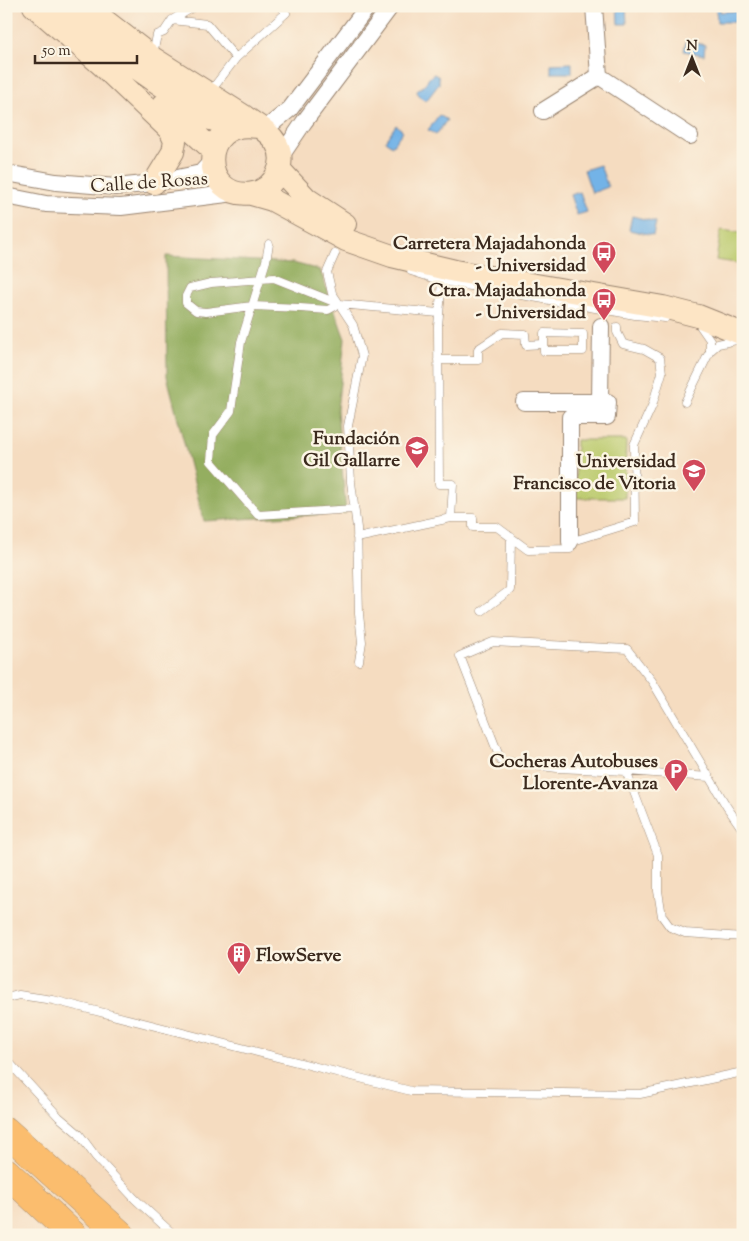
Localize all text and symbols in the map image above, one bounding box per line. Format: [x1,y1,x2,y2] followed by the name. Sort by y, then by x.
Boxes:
[35,32,138,64] scale bar
[666,32,716,82] north arrow
[686,37,698,57] text: N
[41,41,71,62] text: 50 m
[90,166,209,201] street label: Calle de Rosas
[393,231,586,280] place label: Carretera Majadahonda - Universidad
[591,240,617,274] bus stop icon: Carretera Majadahonda - Universidad
[429,278,586,327] place label: Ctra. Majadahonda - Universidad
[591,287,617,321] bus stop icon: Ctra. Majadahonda - Universidad
[303,426,401,475] place label: Fundación Gil Gallarre
[404,435,430,469] school or university icon: Fundación Gil Gallarre
[513,449,676,498] place label: Universidad Francisco de Vitoria
[681,458,707,492] school or university icon: Universidad Francisco de Vitoria
[490,749,659,798] place label: Cocheras Autobuses Llorente-Avanza
[663,758,689,792] parking icon: Cocheras Autobuses Llorente-Avanza
[226,941,252,975] building icon: FlowServe
[256,943,341,970] place label: FlowServe

